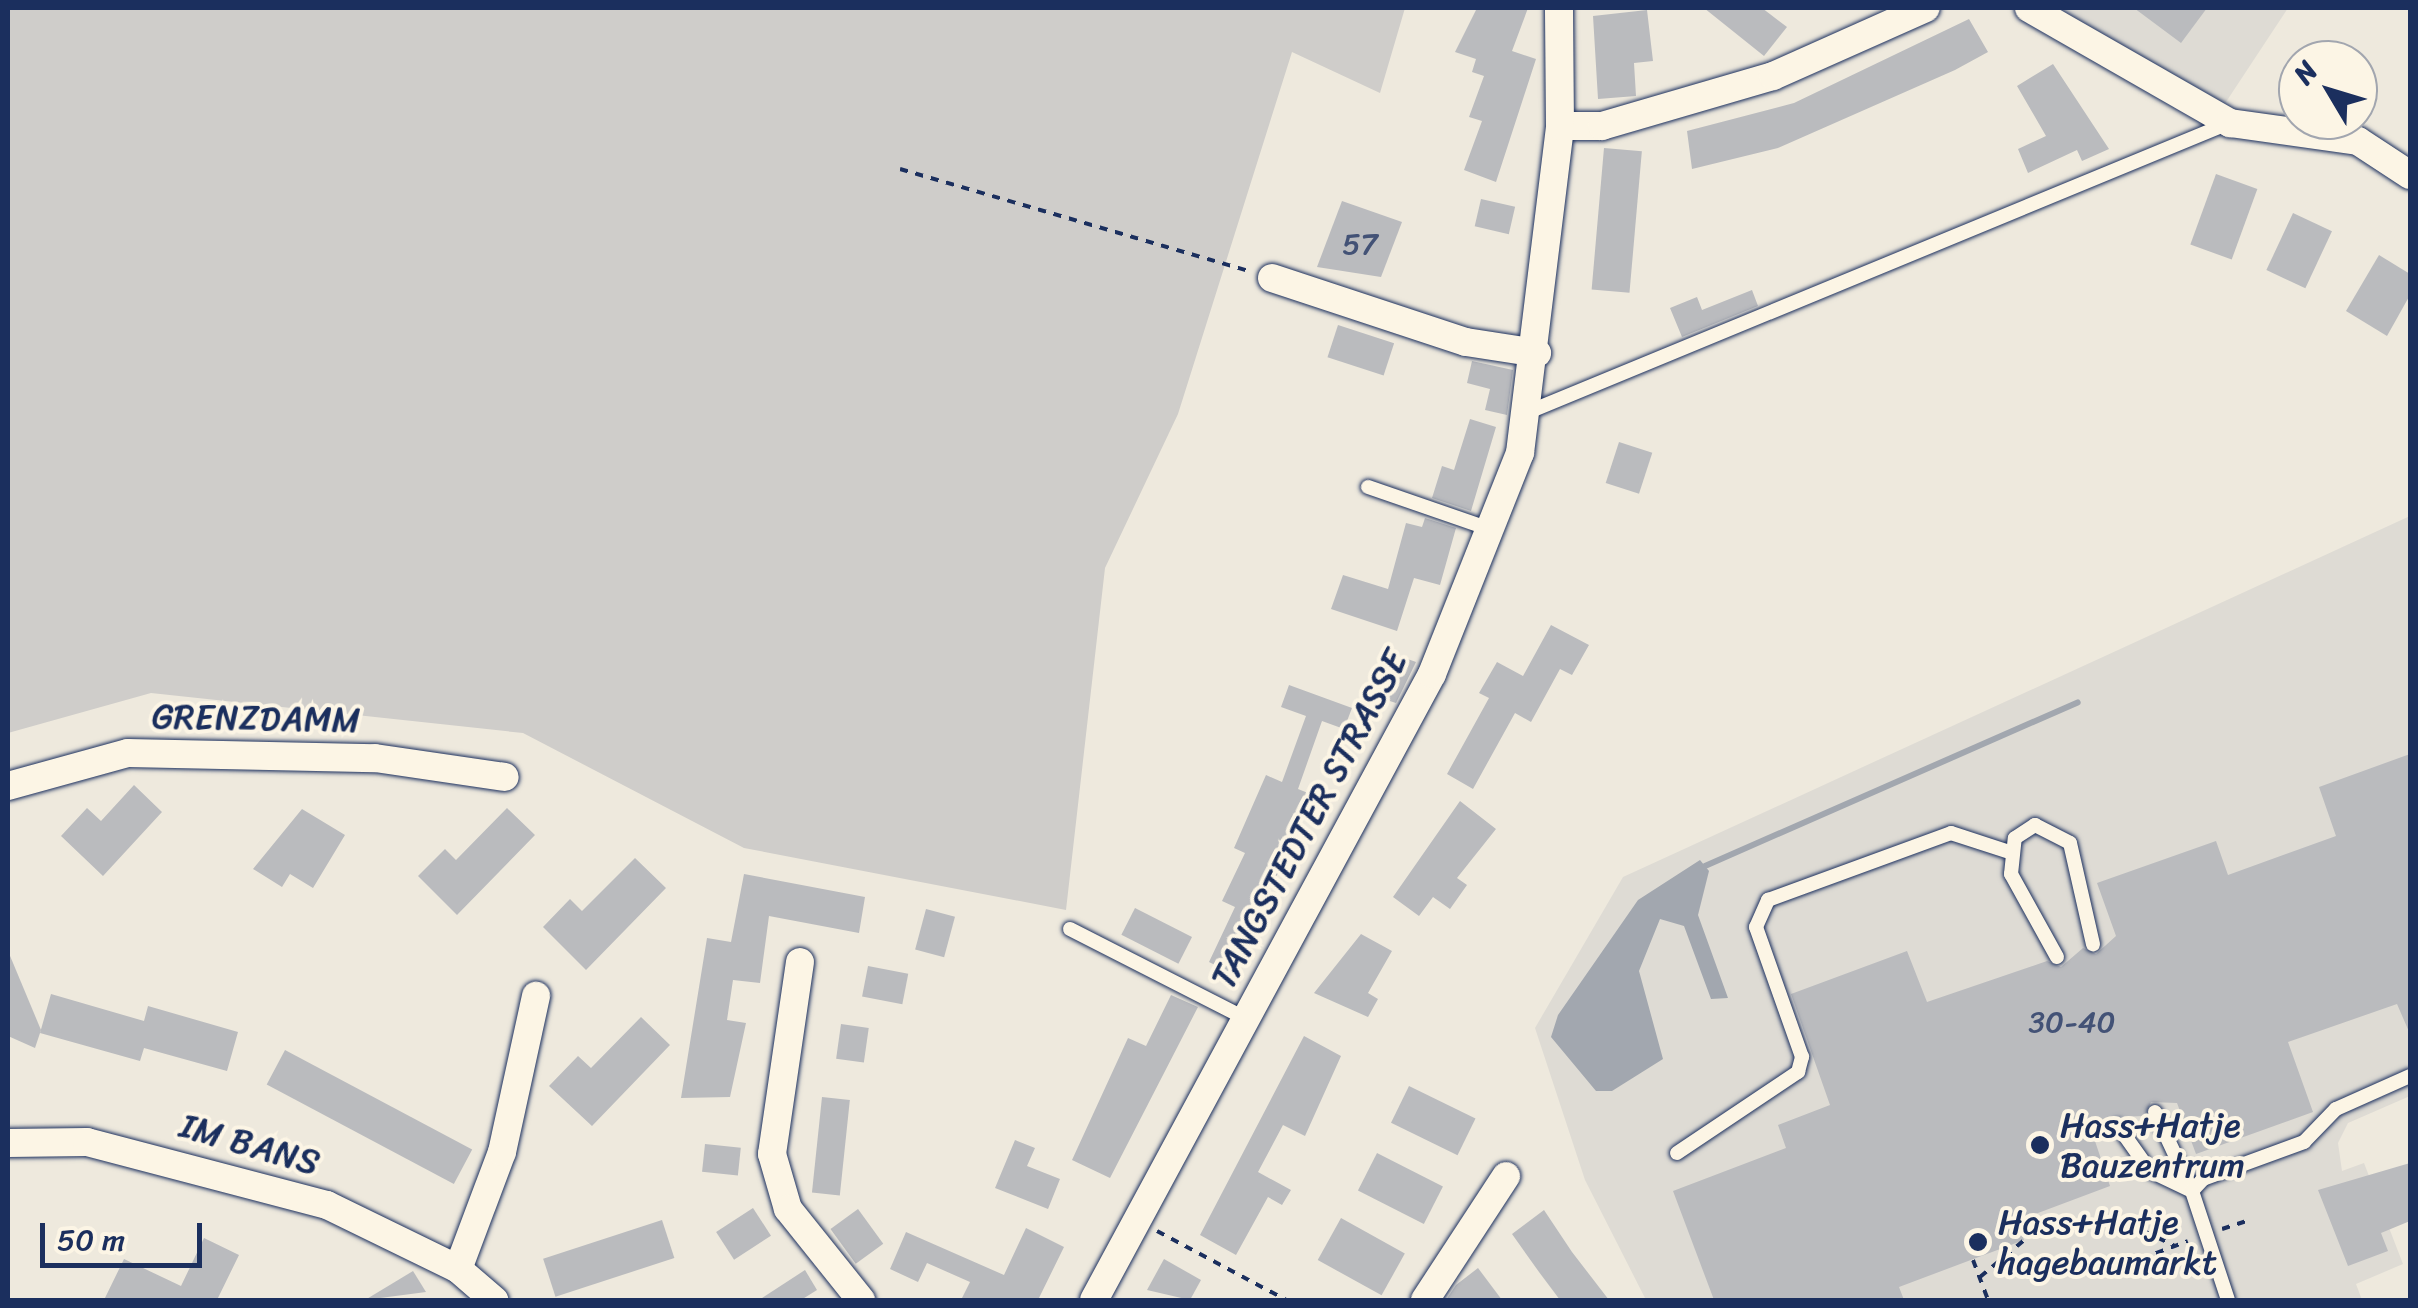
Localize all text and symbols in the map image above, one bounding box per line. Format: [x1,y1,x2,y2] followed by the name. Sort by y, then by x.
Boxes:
[2278,40,2378,140] north arrow
[2280,50,2331,95] text: N
[1342,226,1378,262] house number: 57
[1201,640,1417,998] street label: TANGSTEDTER STRASSE
[151,695,361,741] street label: GRENZDAMM
[2028,1004,2116,1040] house number: 30-40
[2060,1104,2245,1186] place label: Hass+Hatje Bauzentrum
[177,1105,323,1183] street label: IM BANS
[2029,1134,2051,1156] marker: Hass+Hatje Bauzentrum
[1998,1201,2217,1283] place label: Hass+Hatje hagebaumarkt
[45,1203,208,1265] scale bar
[57,1213,125,1267] text: 50 m
[1967,1231,1989,1253] marker: Hass+Hatje hagebaumarkt

